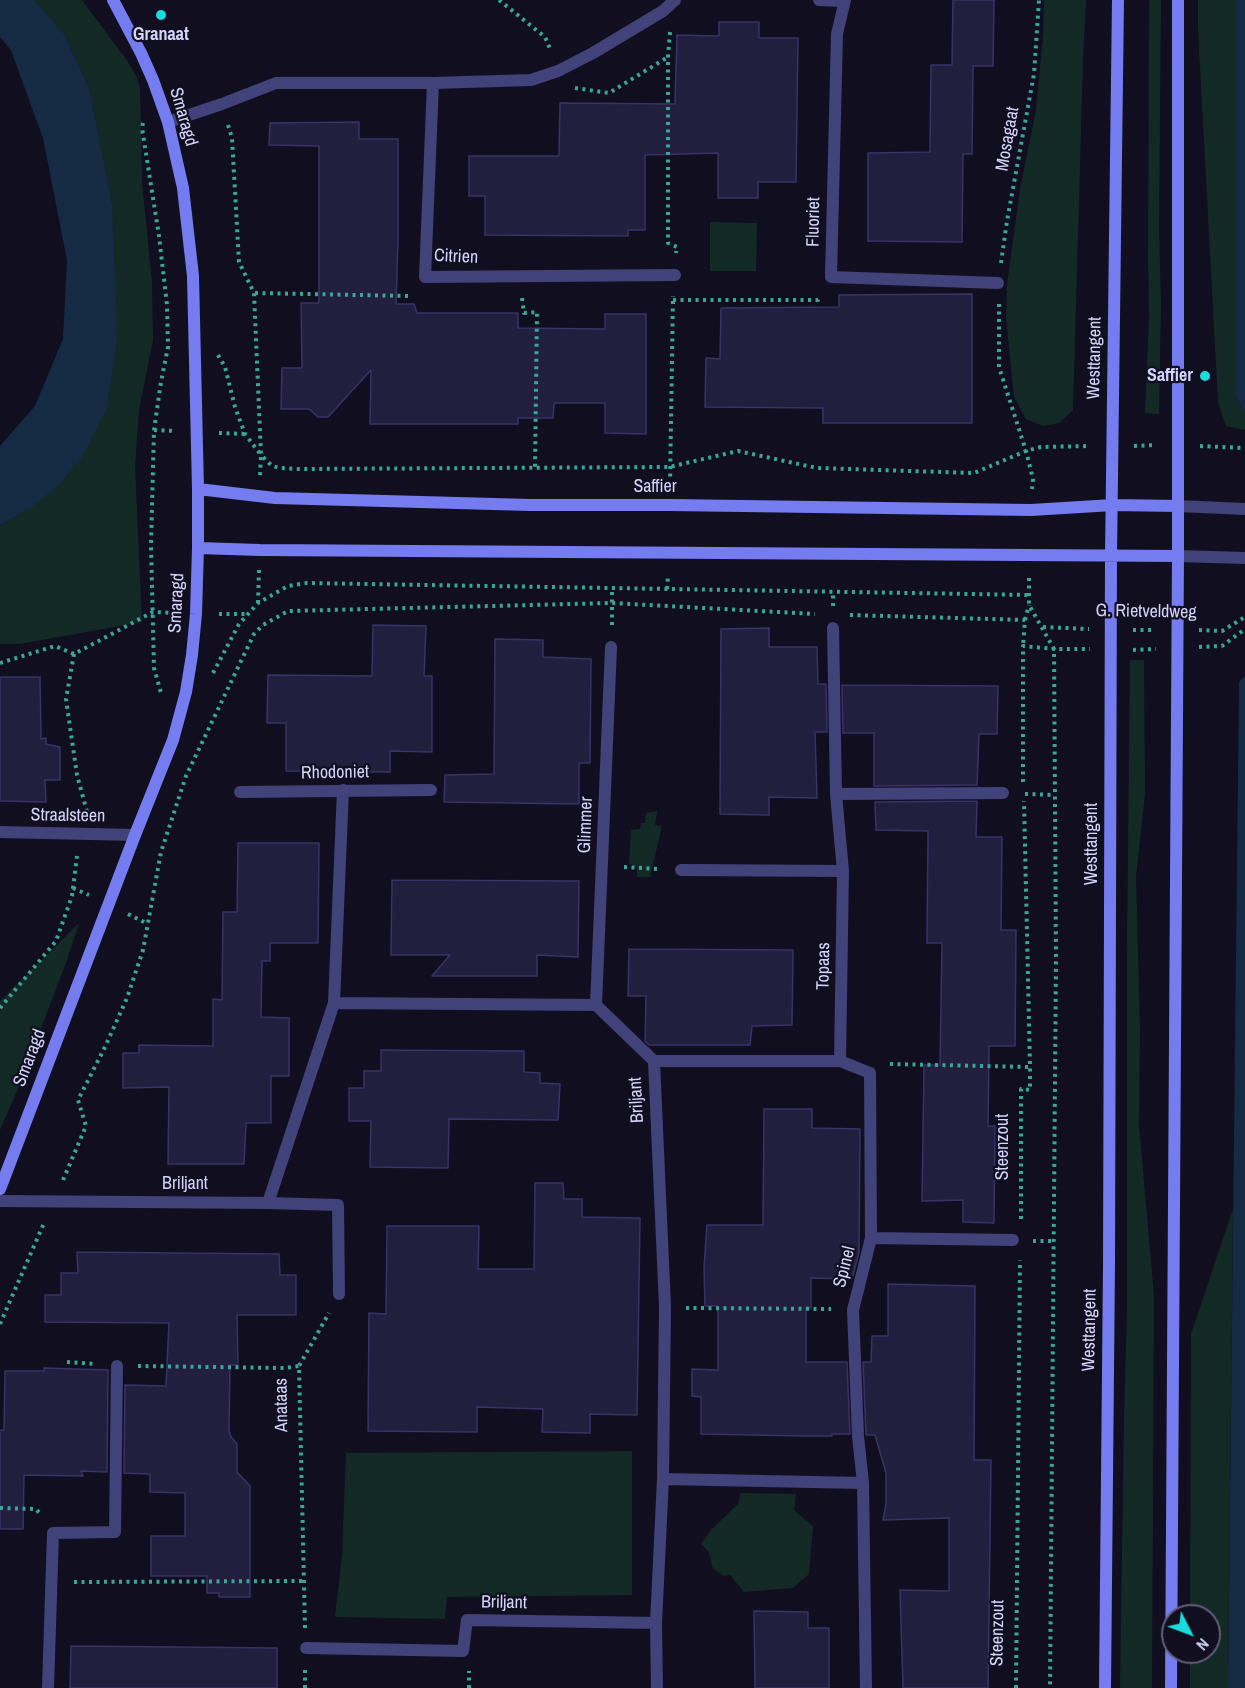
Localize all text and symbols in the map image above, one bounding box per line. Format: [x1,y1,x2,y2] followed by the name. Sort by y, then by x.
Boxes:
[154,8,168,22] marker: Granaat
[133,24,189,46] place label: Granaat
[164,85,202,149] street label: Smaragd
[992,105,1024,173] street label: Mosagaat
[803,197,825,247] street label: Fluoriet
[433,245,479,269] street label: Citrien
[1083,317,1107,399] street label: Westtangent
[1147,365,1193,387] place label: Saffier
[1198,369,1212,383] marker: Saffier
[633,476,677,498] street label: Saffier
[165,573,189,633] street label: Smaragd
[1095,600,1197,624] street label: G. Rietveldweg
[301,762,369,784] street label: Rhodoniet
[574,796,598,854] street label: Glimmer
[1081,803,1103,885] street label: Westtangent
[30,805,106,827] street label: Straalsteen
[813,942,835,990] street label: Topaas
[9,1026,51,1090] street label: Smaragd
[625,1076,649,1124] street label: Briljant
[992,1114,1014,1180] street label: Steenzout
[162,1173,208,1195] street label: Briljant
[829,1244,861,1290] street label: Spinel
[1078,1289,1102,1371] street label: Westtangent
[271,1378,293,1432] street label: Anataas
[481,1592,527,1614] street label: Briljant
[987,1600,1009,1666] street label: Steenzout
[1161,1604,1221,1664] north arrow
[1192,1634,1214,1656] text: N

